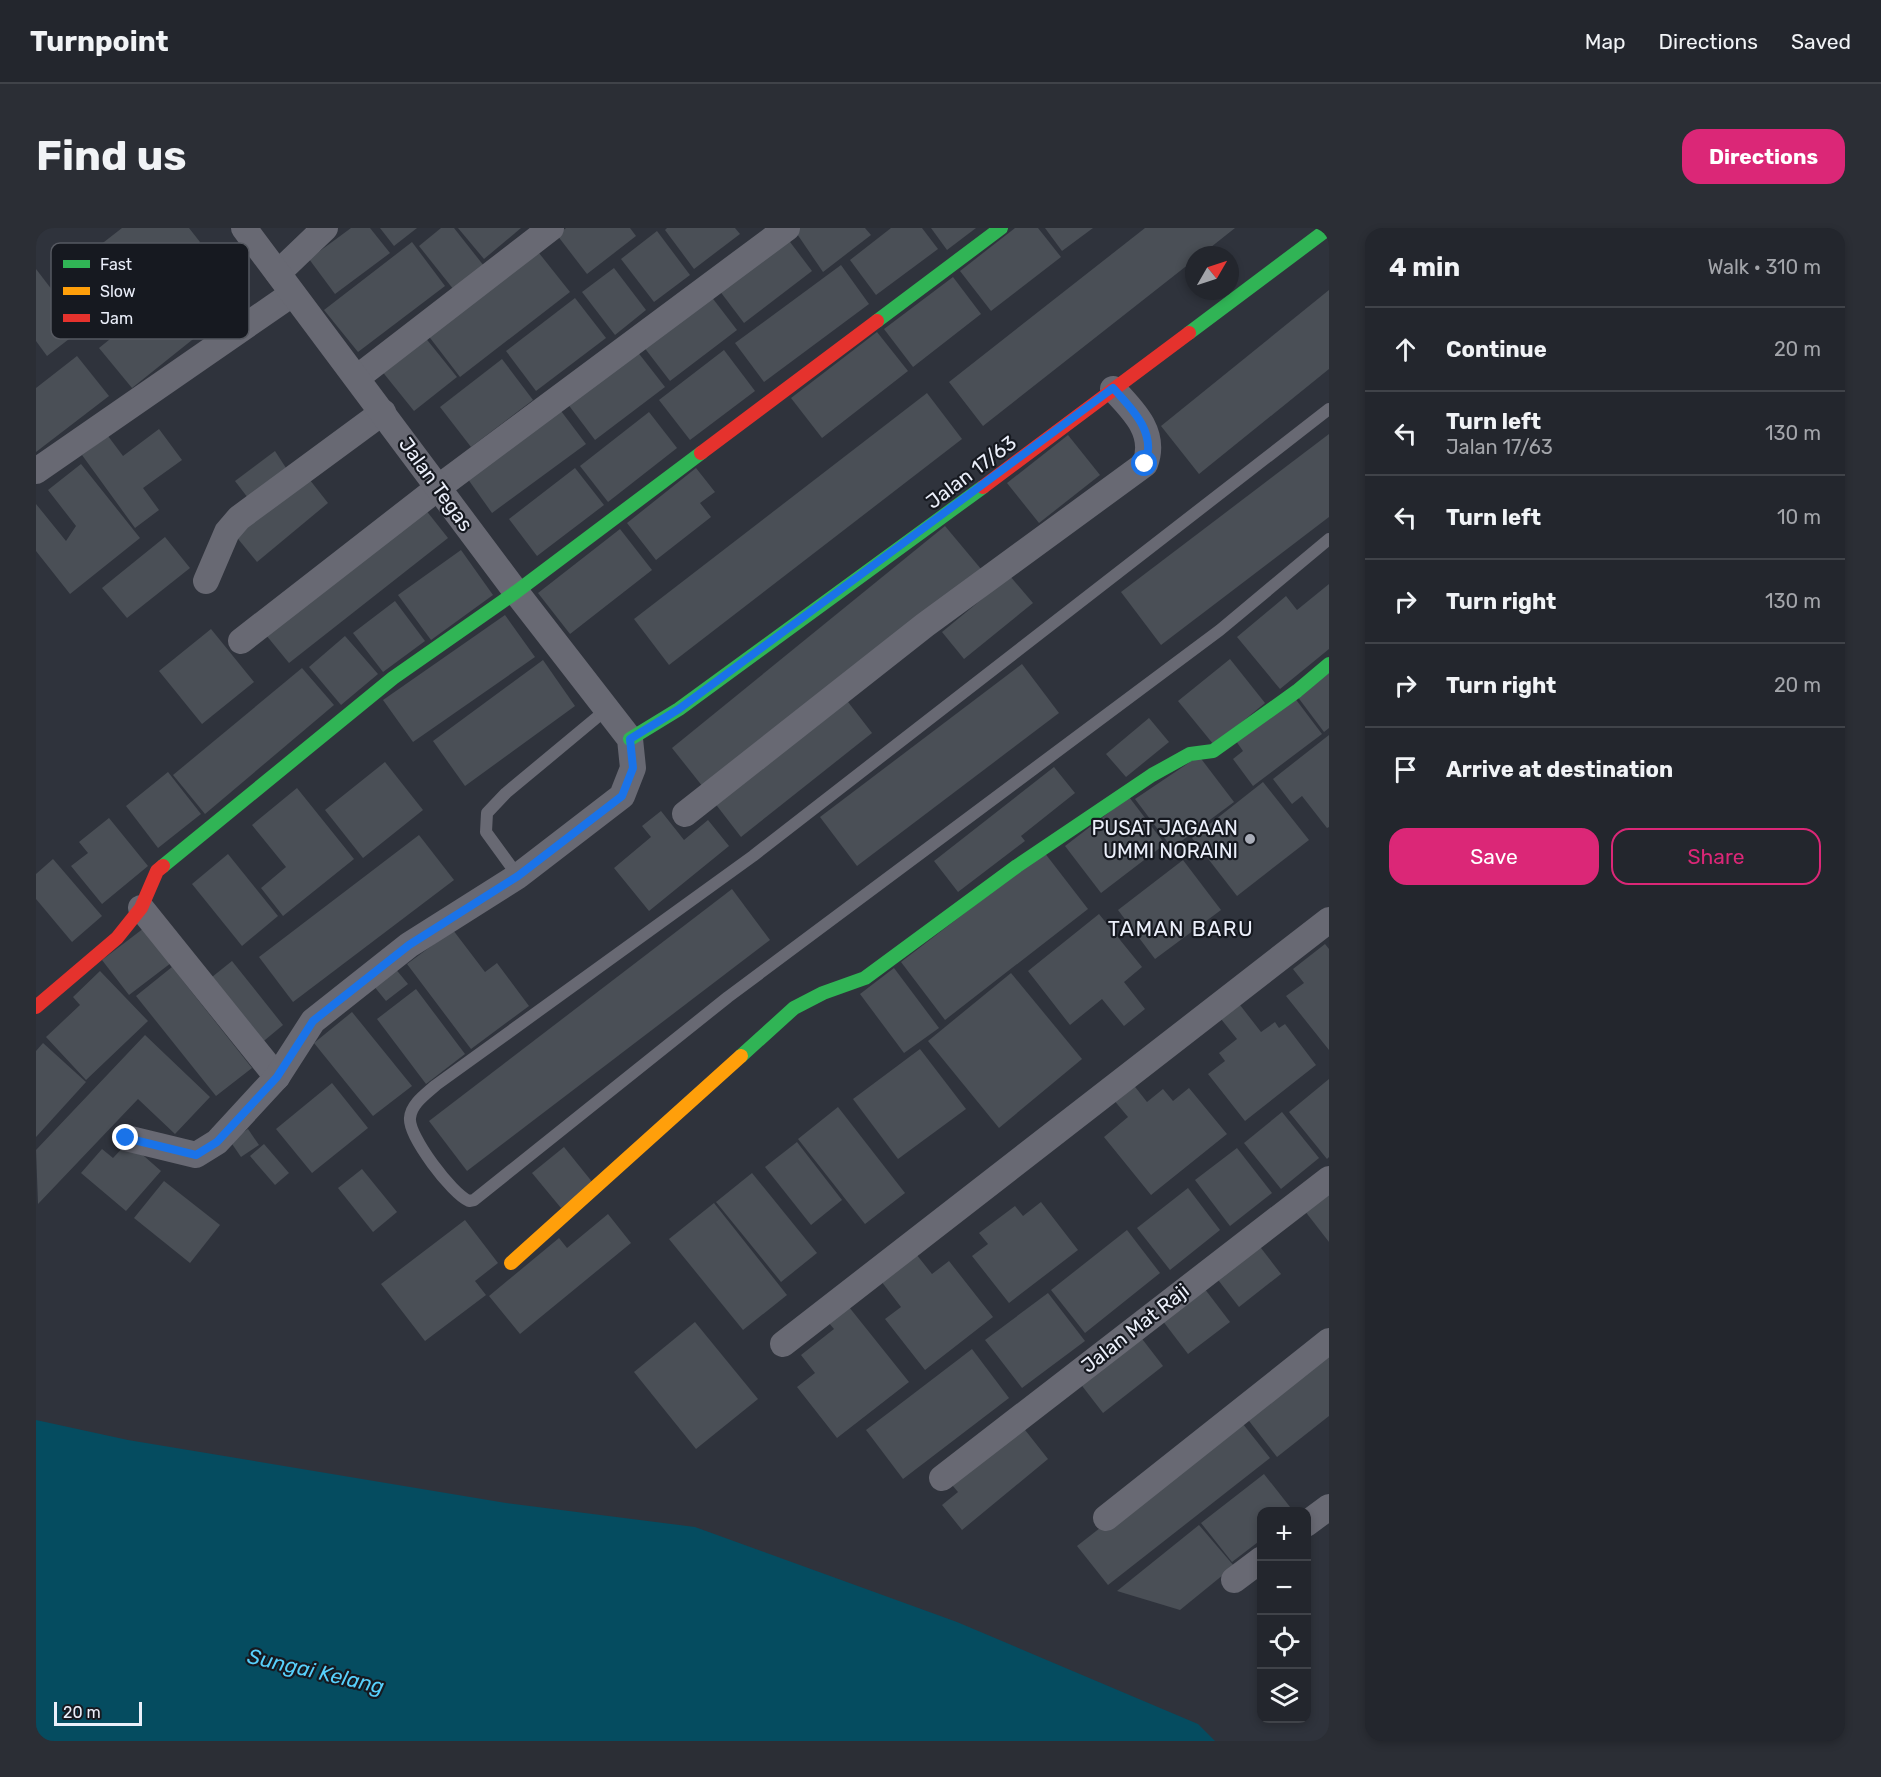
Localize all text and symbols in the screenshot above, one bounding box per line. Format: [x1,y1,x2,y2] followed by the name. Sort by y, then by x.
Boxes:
[30,25,169,58] text: Turnpoint
[1585,29,1626,54] text: Map
[1659,29,1758,54] text: Directions
[1791,29,1851,54] text: Saved
[1682,129,1845,184] button: Directions
[36,131,187,181] text: Find us
[51,243,249,339] legend
[1185,246,1239,300] north arrow
[1389,252,1460,283] text: 4 min
[100,255,132,274] text: Fast
[1707,255,1821,279] text: Walk · 310 m
[100,282,136,301] text: Slow
[100,309,133,328] text: Jam
[1389,333,1422,366] icon: ahead
[1446,336,1547,363] text: Continue
[1774,337,1821,361] text: 20 m
[1446,408,1541,435] text: Turn left
[1389,417,1422,450] icon: left
[1765,421,1821,445] text: 130 m
[921,430,1021,514] street label: Jalan 17/63
[394,432,478,536] street label: Jalan Tegas
[1446,435,1553,459] text: Jalan 17/63
[1131,450,1157,476] route start
[1389,501,1422,534] icon: left
[1446,504,1541,531] text: Turn left
[1777,505,1821,529] text: 10 m
[1389,585,1422,618] icon: right
[1446,588,1556,615] text: Turn right
[1765,589,1821,613] text: 130 m
[1389,669,1422,702] icon: right
[1446,672,1556,699] text: Turn right
[1774,673,1821,697] text: 20 m
[1389,753,1422,786] icon: arrive
[1446,756,1673,783] text: Arrive at destination
[1091,816,1238,863] place label: PUSAT JAGAAN UMMI NORAINI
[1389,828,1599,885] button: Save
[1611,828,1821,885] button: Share
[1243,832,1257,846] marker: PUSAT JAGAAN UMMI NORAINI
[1108,916,1254,941] district label: TAMAN BARU
[112,1124,138,1150] route end
[1076,1278,1194,1378] street label: Jalan Mat Raji
[1257,1507,1311,1723] map controls
[1257,1507,1311,1561] button: +
[1257,1561,1311,1615] button: −
[1257,1615,1311,1669] button: locate
[245,1643,387,1699] water label: Sungai Kelang
[1257,1669,1311,1723] button: layers
[54,1699,142,1726] scale bar
[63,1703,101,1722] text: 20 m

